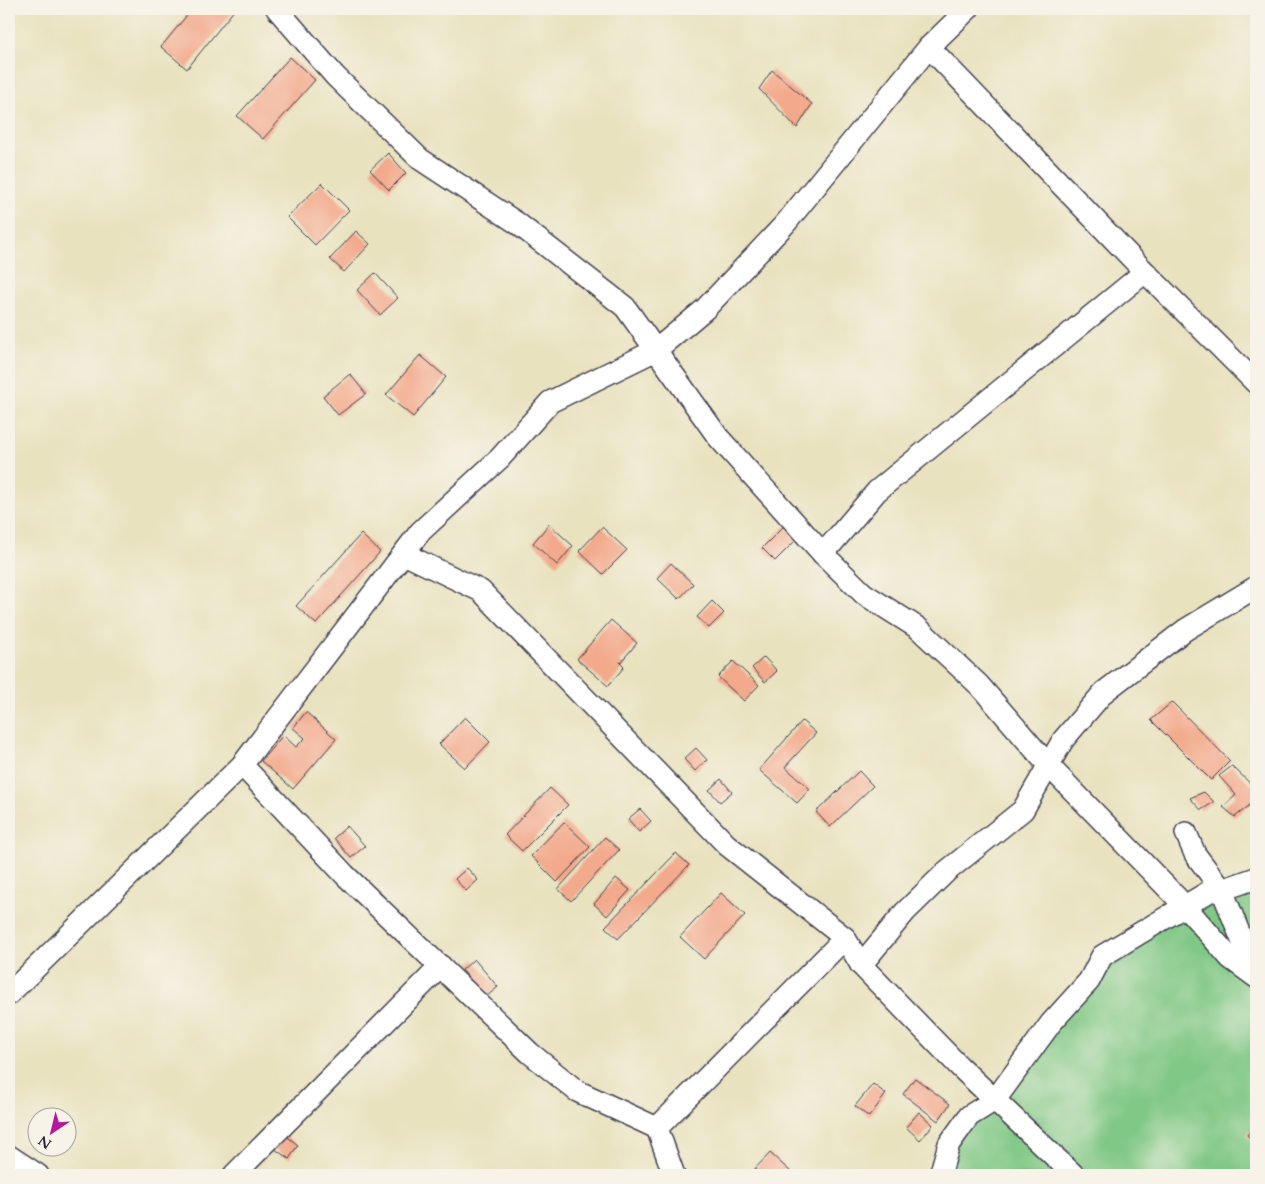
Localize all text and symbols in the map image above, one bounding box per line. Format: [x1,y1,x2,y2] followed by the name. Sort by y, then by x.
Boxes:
[28,1106,78,1156] north arrow
[34,1131,55,1154] text: N

